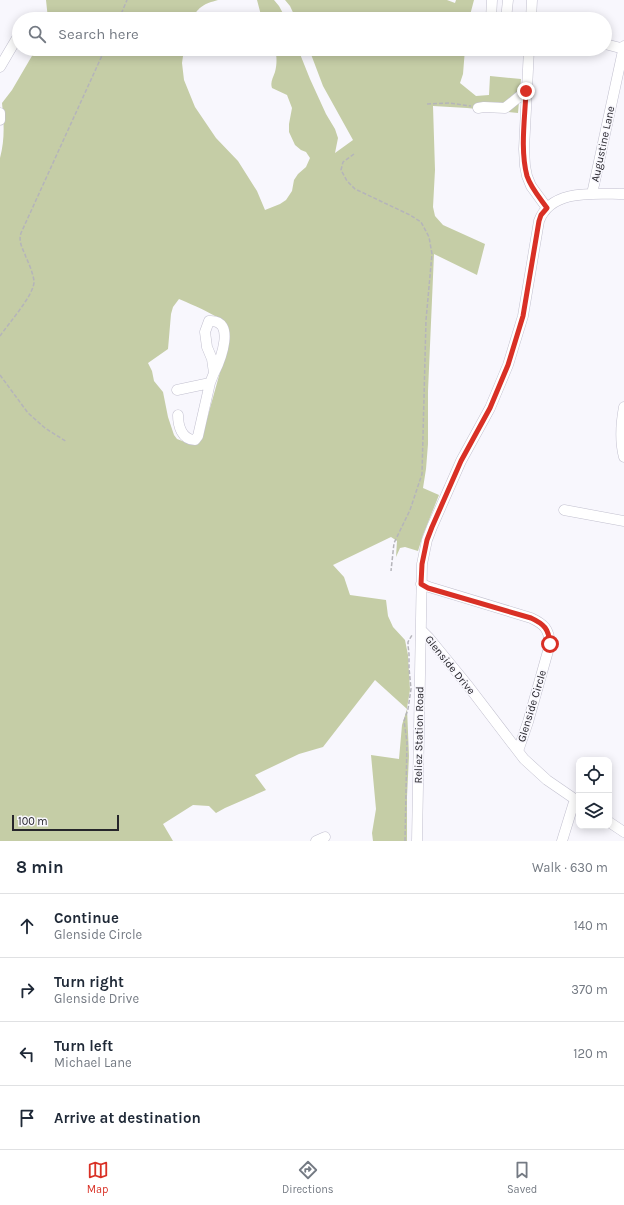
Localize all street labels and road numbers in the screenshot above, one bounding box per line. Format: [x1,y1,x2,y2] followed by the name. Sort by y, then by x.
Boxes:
[589,104,617,183] street label: Augustine Lane
[422,633,478,697] street label: Glenside Drive
[515,668,549,744] street label: Glenside Circle
[412,686,426,784] street label: Reliez Station Road

